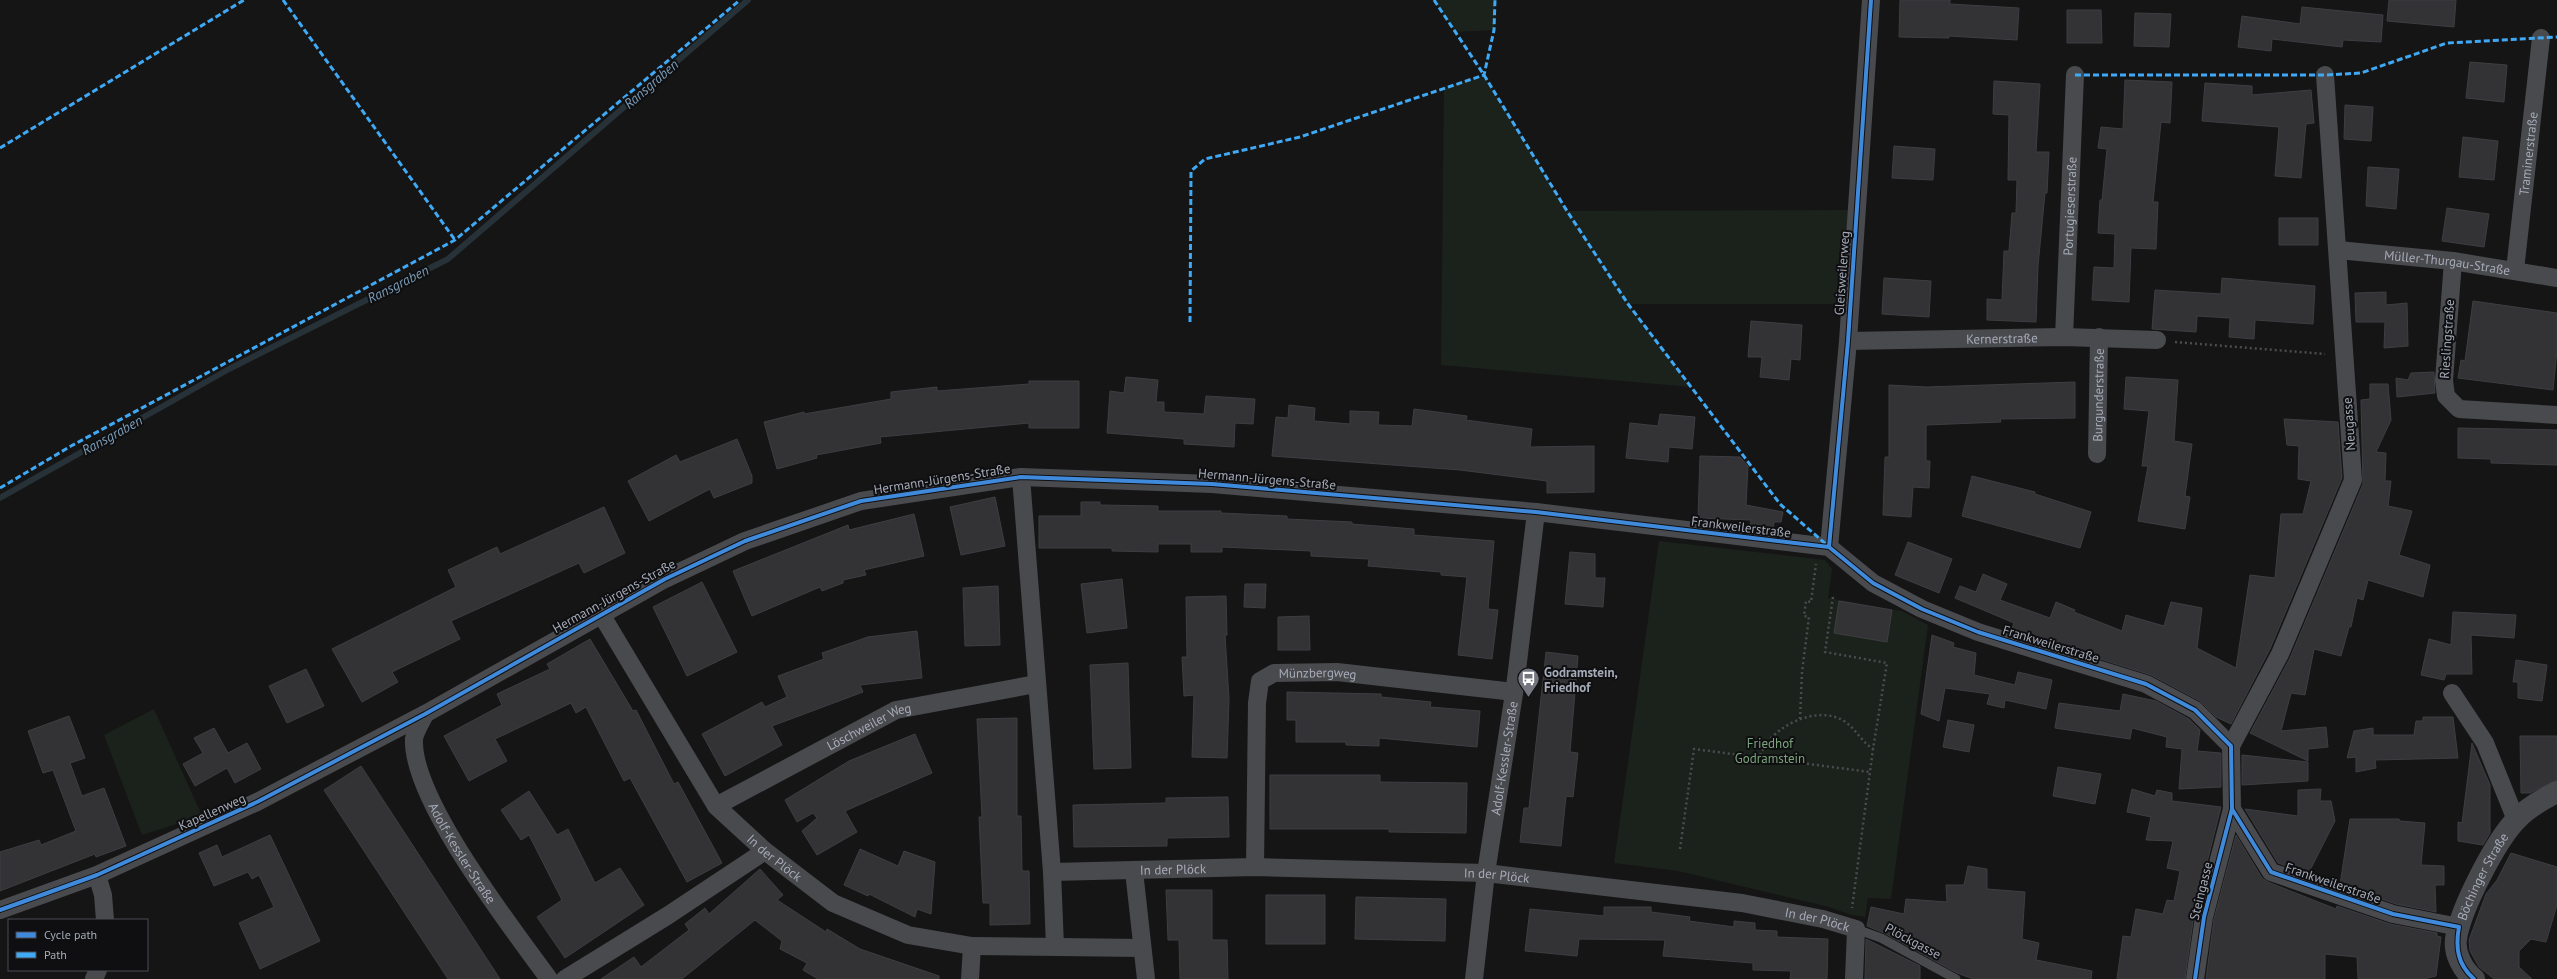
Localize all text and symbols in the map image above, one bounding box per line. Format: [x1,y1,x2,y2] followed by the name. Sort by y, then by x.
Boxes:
[620,55,682,113] water label: Ransgraben
[2515,111,2541,196] street label: Traminerstraße
[2059,156,2080,256] street label: Portugieserstraße
[1831,230,1853,316] street label: Gleisweilerweg
[2383,246,2512,279] street label: Müller-Thurgau-Straße
[364,261,432,307] water label: Ransgraben
[2436,299,2458,379] street label: Rieslingstraße
[1966,329,2038,347] street label: Kernerstraße
[2089,348,2107,442] street label: Burgunderstraße
[2339,397,2359,451] street label: Neugasse
[79,411,145,459] water label: Ransgraben
[872,460,1012,498] street label: Hermann-Jürgens-Straße
[1197,465,1337,493] street label: Hermann-Jürgens-Straße
[1690,512,1792,542] street label: Frankweilerstraße
[549,555,679,637] street label: Hermann-Jürgens-Straße
[2001,621,2101,667] street label: Frankweilerstraße
[1278,663,1358,683] street label: Münzbergweg
[1544,664,1618,696] place label: Godramstein, Friedhof
[1515,666,1541,699] bus stop icon: Godramstein, Friedhof
[824,699,913,754] street label: Löschweiler Weg
[1487,700,1521,816] street label: Adolf-Kessler-Straße
[1735,735,1805,767] park label: Friedhof Godramstein
[176,790,248,834] street label: Kapellenweg
[425,800,500,907] street label: Adolf-Kessler-Straße
[2453,829,2512,923] street label: Böchinger Straße
[744,830,806,885] street label: In der Plöck
[2283,859,2383,907] street label: Frankweilerstraße
[1140,860,1207,878] street label: In der Plöck
[2186,860,2216,922] street label: Steingasse
[1464,864,1531,887] street label: In der Plöck
[1784,903,1853,935] street label: In der Plöck
[8,919,148,971] legend
[1882,919,1944,963] street label: Plöckgasse
[44,927,97,942] text: Cycle path
[44,947,67,962] text: Path

